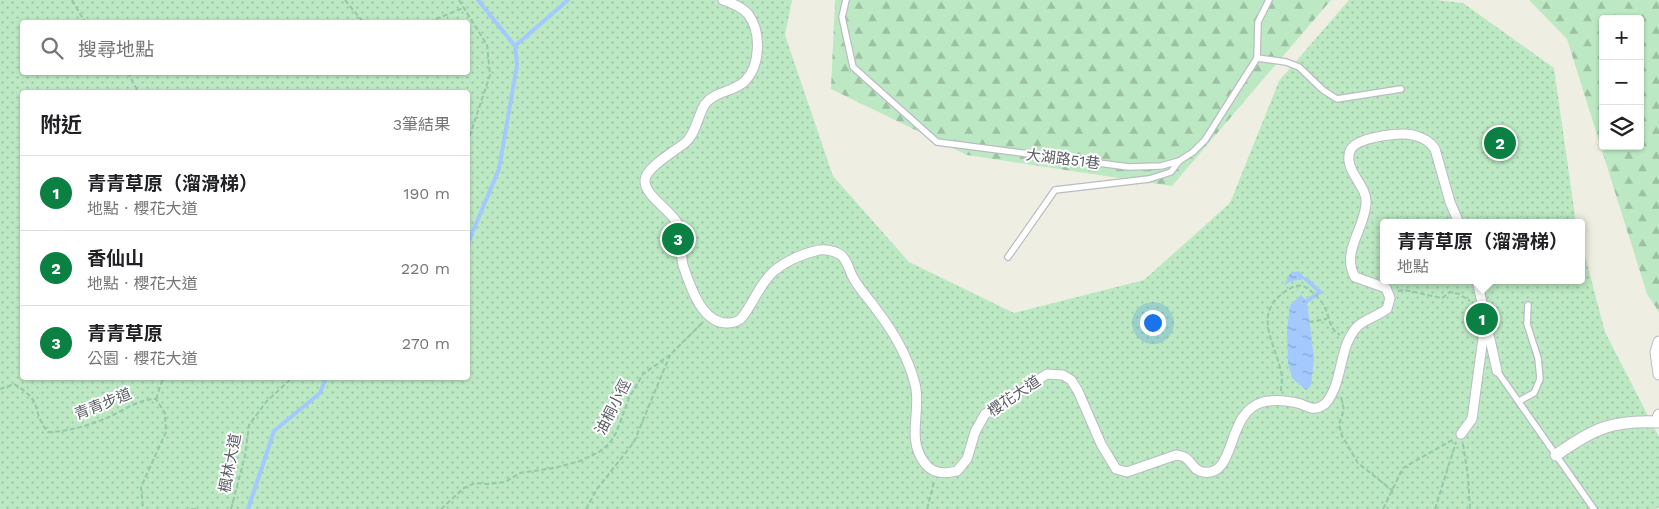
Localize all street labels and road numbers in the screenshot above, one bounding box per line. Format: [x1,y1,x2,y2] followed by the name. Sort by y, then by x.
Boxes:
[1025,146,1101,172] street label: 大湖路51巷
[984,372,1044,420] street label: 櫻花大道
[591,376,635,438] street label: 油桐小徑
[72,384,134,424] street label: 青青步道
[215,432,245,494] street label: 楓林大道

